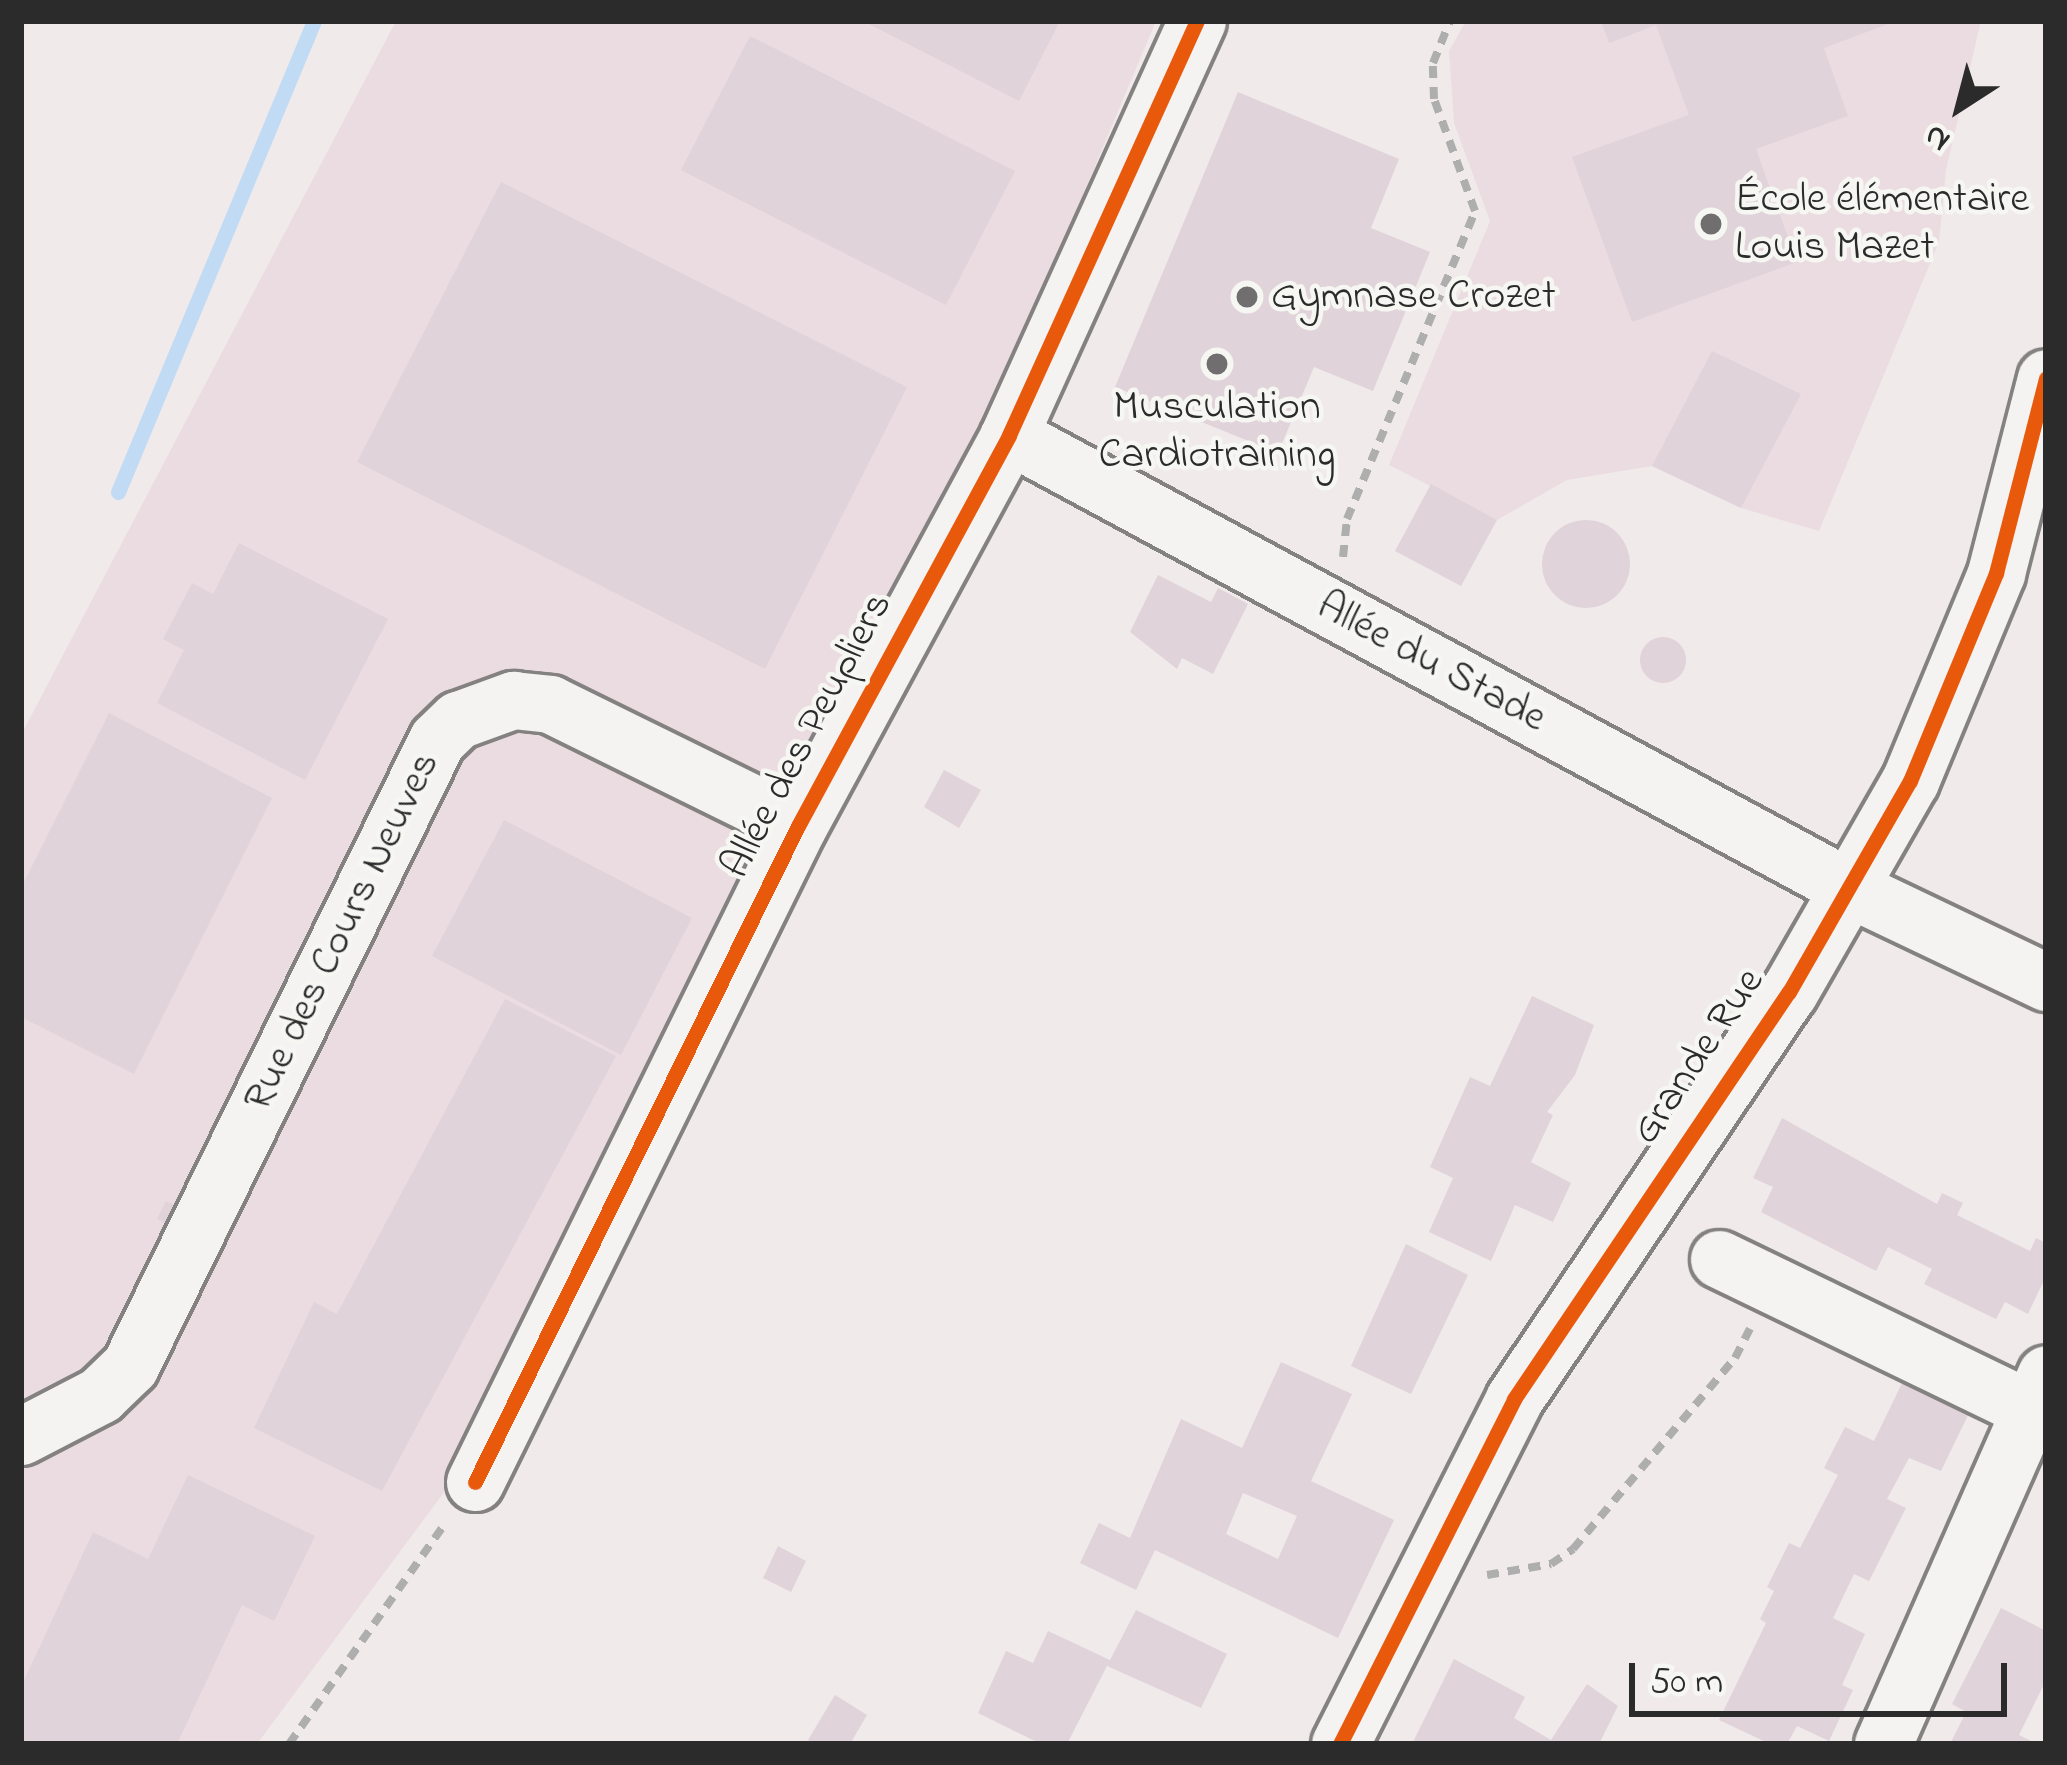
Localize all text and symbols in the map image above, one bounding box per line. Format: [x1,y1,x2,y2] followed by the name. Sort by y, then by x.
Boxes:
[1899,48,2019,168] north arrow
[1915,111,1961,163] text: N
[1735,175,2029,274] place label: École élémentaire Louis Mazet
[1698,211,1724,237] marker: École élémentaire Louis Mazet
[1271,272,1556,322] place label: Gymnase Crozet
[1234,284,1260,310] marker: Gymnase Crozet
[1204,351,1230,377] marker: Musculation Cardiotraining
[1098,383,1336,482] place label: Musculation Cardiotraining
[1308,582,1554,744] street label: Allée du Stade
[711,585,905,887] street label: Allée des Peupliers
[234,744,452,1120] street label: Rue des Cours Neuves
[1622,959,1776,1155] street label: Grande Rue
[1635,1639,2013,1713] scale bar
[1650,1657,1723,1710] text: 50 m

